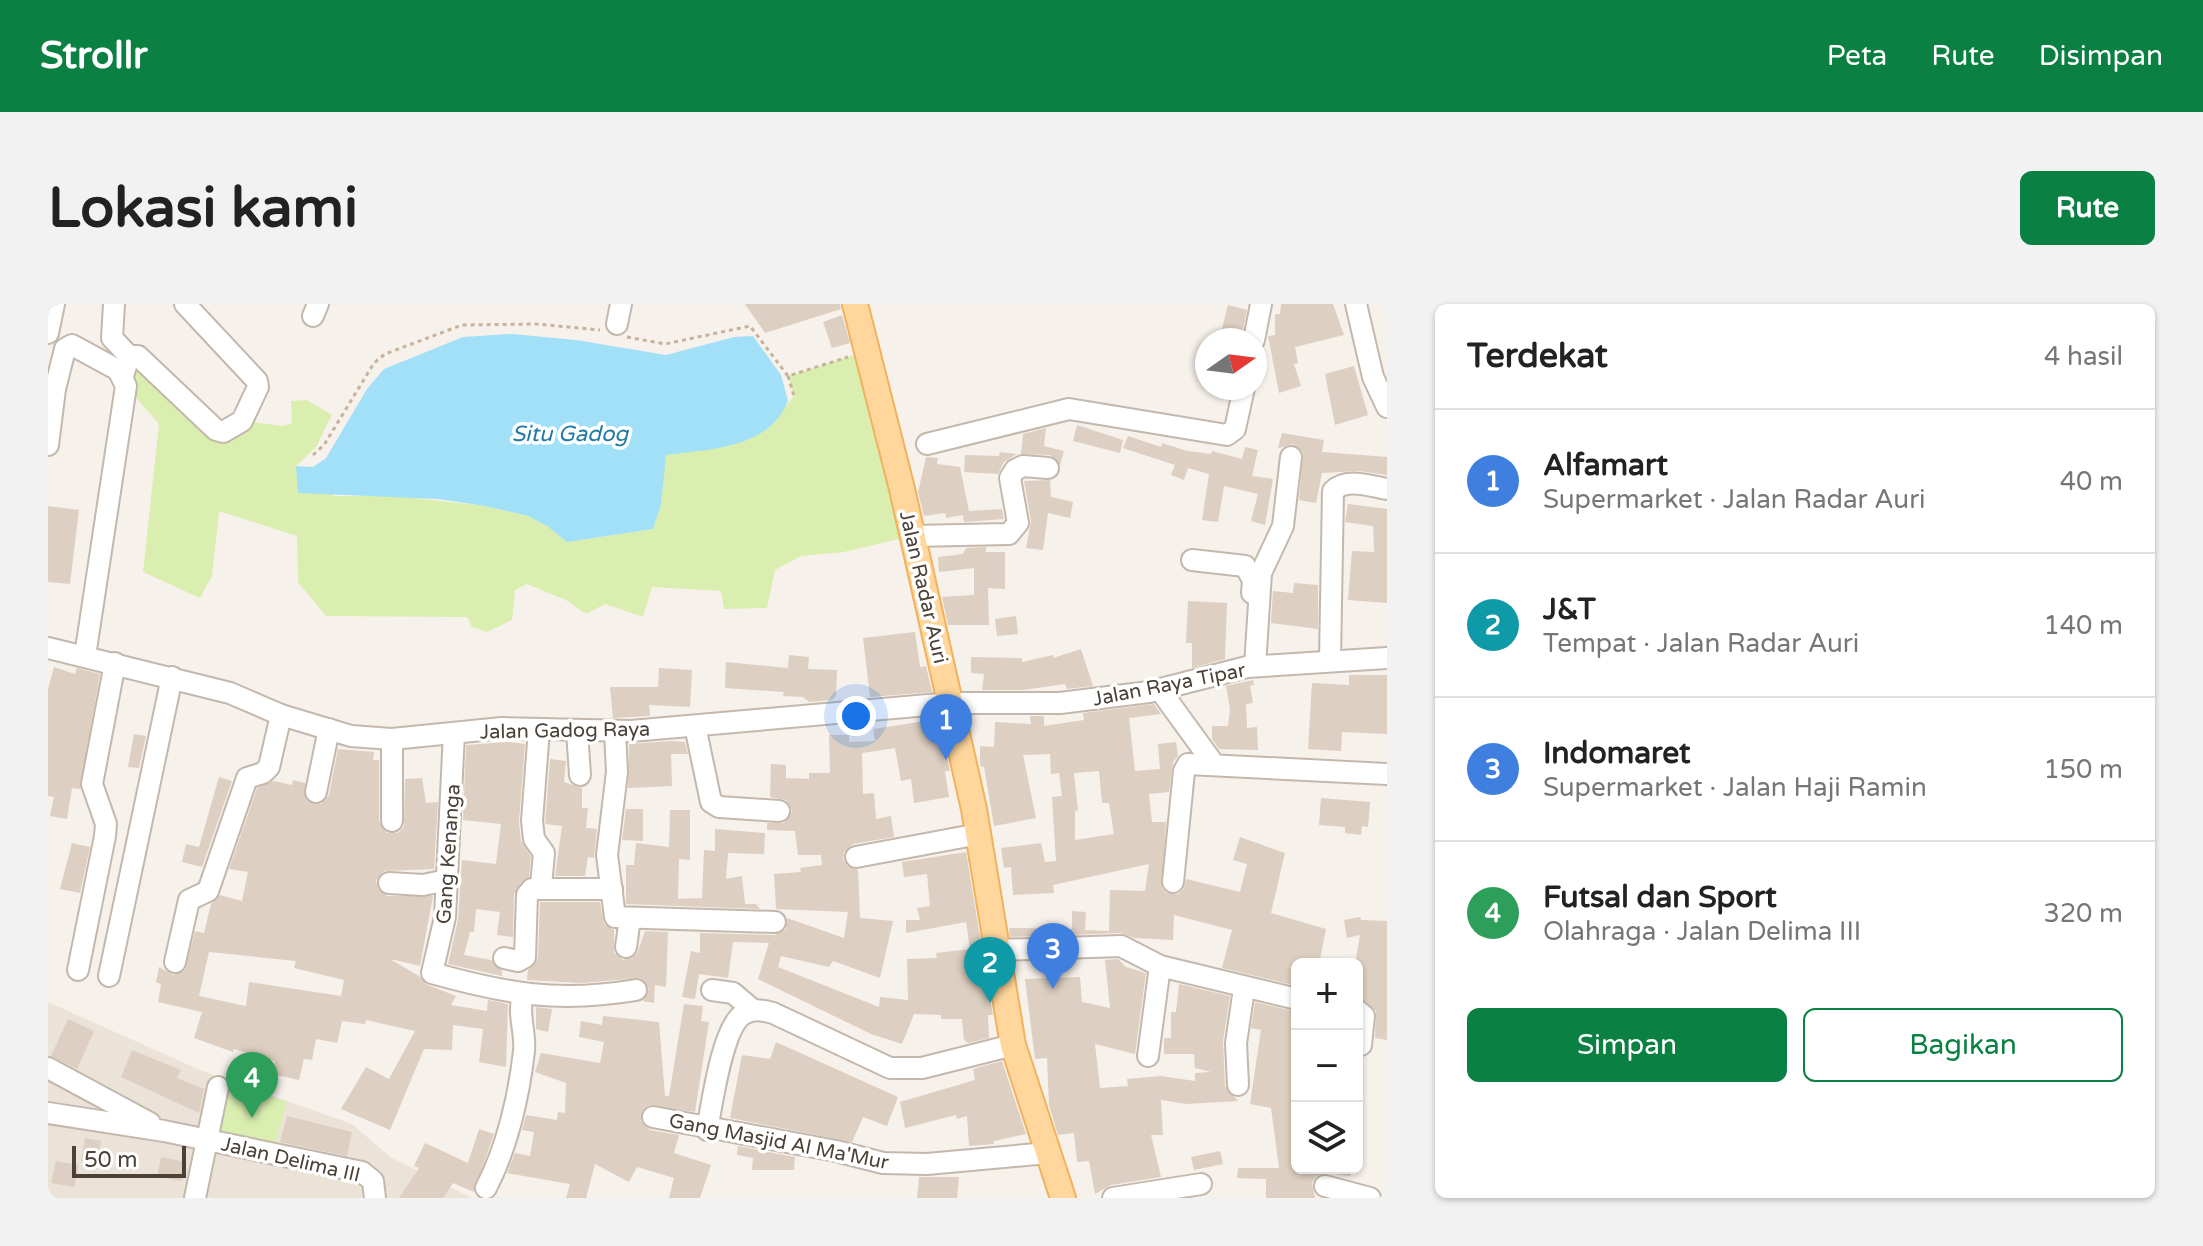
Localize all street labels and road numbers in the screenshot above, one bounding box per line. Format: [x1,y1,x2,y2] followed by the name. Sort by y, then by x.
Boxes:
[894,509,952,666] street label: Jalan Radar Auri
[1091,658,1248,712] street label: Jalan Raya Tipar
[480,718,650,744] street label: Jalan Gadog Raya
[432,783,466,925] street label: Gang Kenanga
[667,1109,891,1175] street label: Gang Masjid Al Ma'Mur
[219,1132,363,1188] street label: Jalan Delima III

